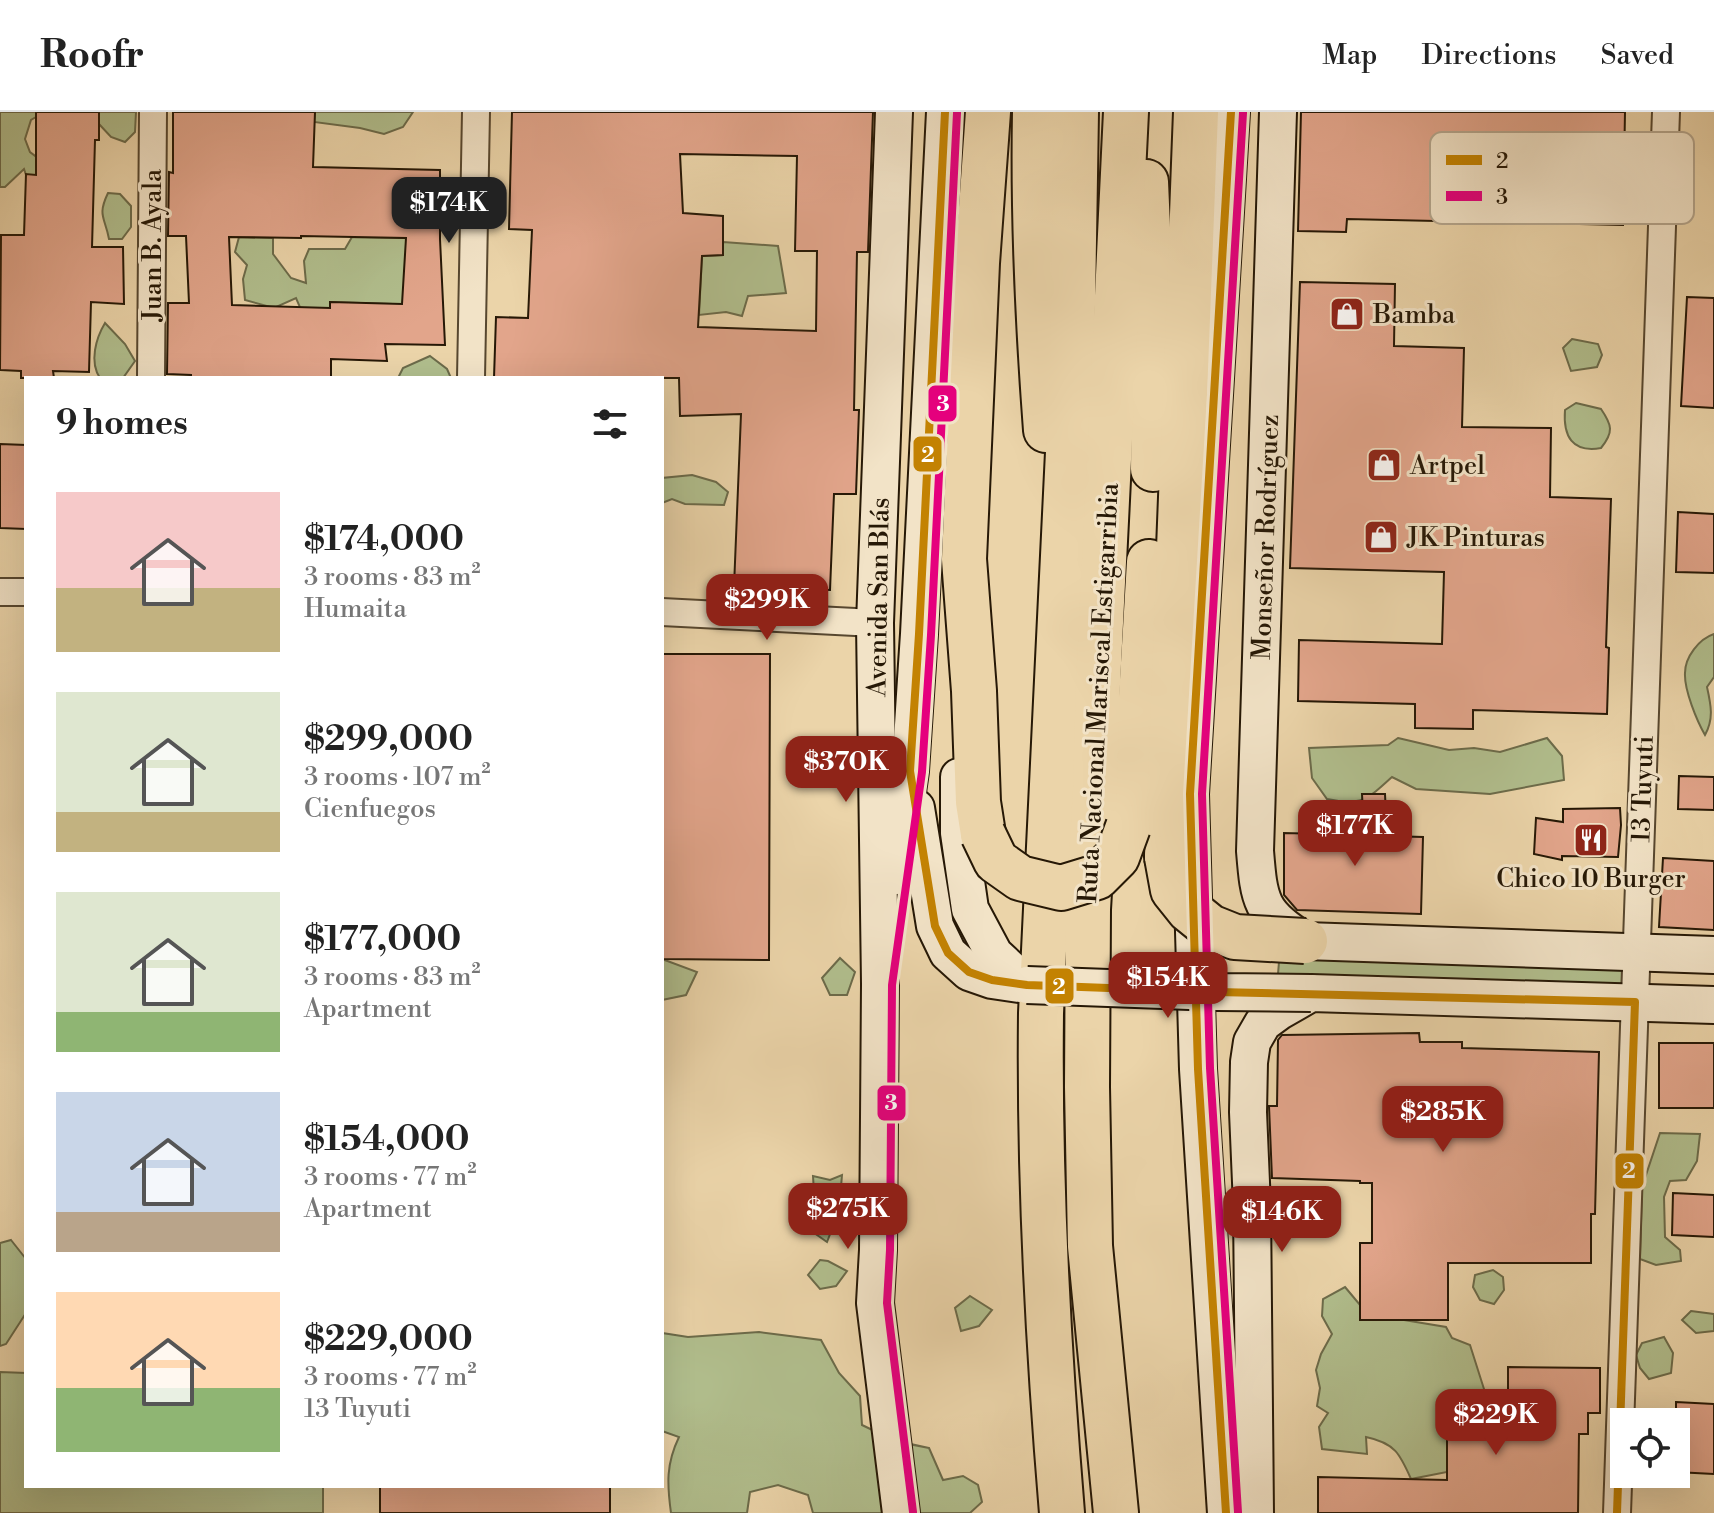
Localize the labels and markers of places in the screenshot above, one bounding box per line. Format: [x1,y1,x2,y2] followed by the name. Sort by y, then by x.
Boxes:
[393,177,505,245] pin: $174K
[1328,295,1366,333] shop icon: Bamba
[1372,299,1456,331] place label: Bamba
[1365,446,1403,484] shop icon: Artpel
[1409,450,1485,482] place label: Artpel
[1362,518,1400,556] shop icon: JK Pinturas
[1406,522,1545,554] place label: JK Pinturas
[711,574,823,642] pin: $299K
[790,736,902,804] pin: $370K
[1299,800,1411,868] pin: $177K
[1572,821,1610,859] restaurant icon: Chico 10 Burger
[1496,863,1686,895] place label: Chico 10 Burger
[1112,952,1224,1020] pin: $154K
[1387,1086,1499,1154] pin: $285K
[792,1183,904,1251] pin: $275K
[1226,1186,1338,1254] pin: $146K
[1440,1389,1552,1457] pin: $229K

